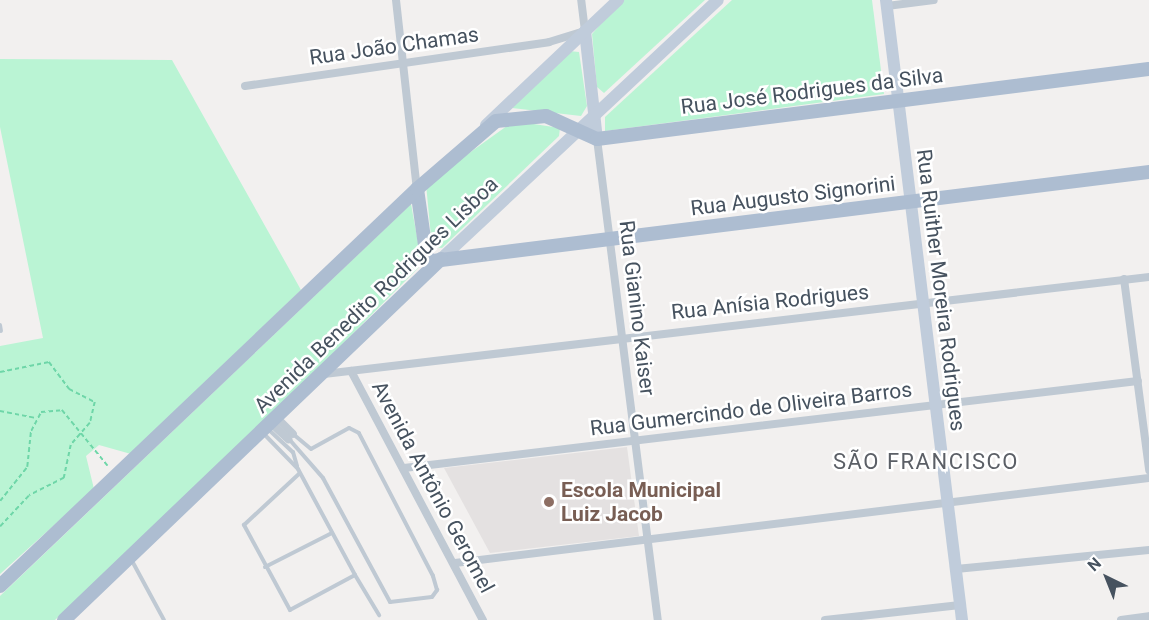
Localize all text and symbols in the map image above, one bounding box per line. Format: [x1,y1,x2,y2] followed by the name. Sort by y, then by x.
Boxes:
[308,22,480,70] street label: Rua João Chamas
[679,62,945,120] street label: Rua José Rodrigues da Silva
[911,148,971,432] street label: Rua Ruither Moreira Rodrigues
[689,171,897,221] street label: Rua Augusto Signorini
[249,172,503,418] street label: Avenida Benedito Rodrigues Lisboa
[614,219,660,397] street label: Rua Gianino Kaiser
[670,279,870,325] street label: Rua Anísia Rodrigues
[366,377,500,597] street label: Avenida Antônio Geromel
[589,377,913,441] street label: Rua Gumercindo de Oliveira Barros
[833,449,1019,475] district label: SÃO FRANCISCO
[561,477,721,527] place label: Escola Municipal Luiz Jacob
[542,495,556,509] marker: Escola Municipal Luiz Jacob
[1077,548,1137,608] north arrow
[1084,554,1105,575] text: N

